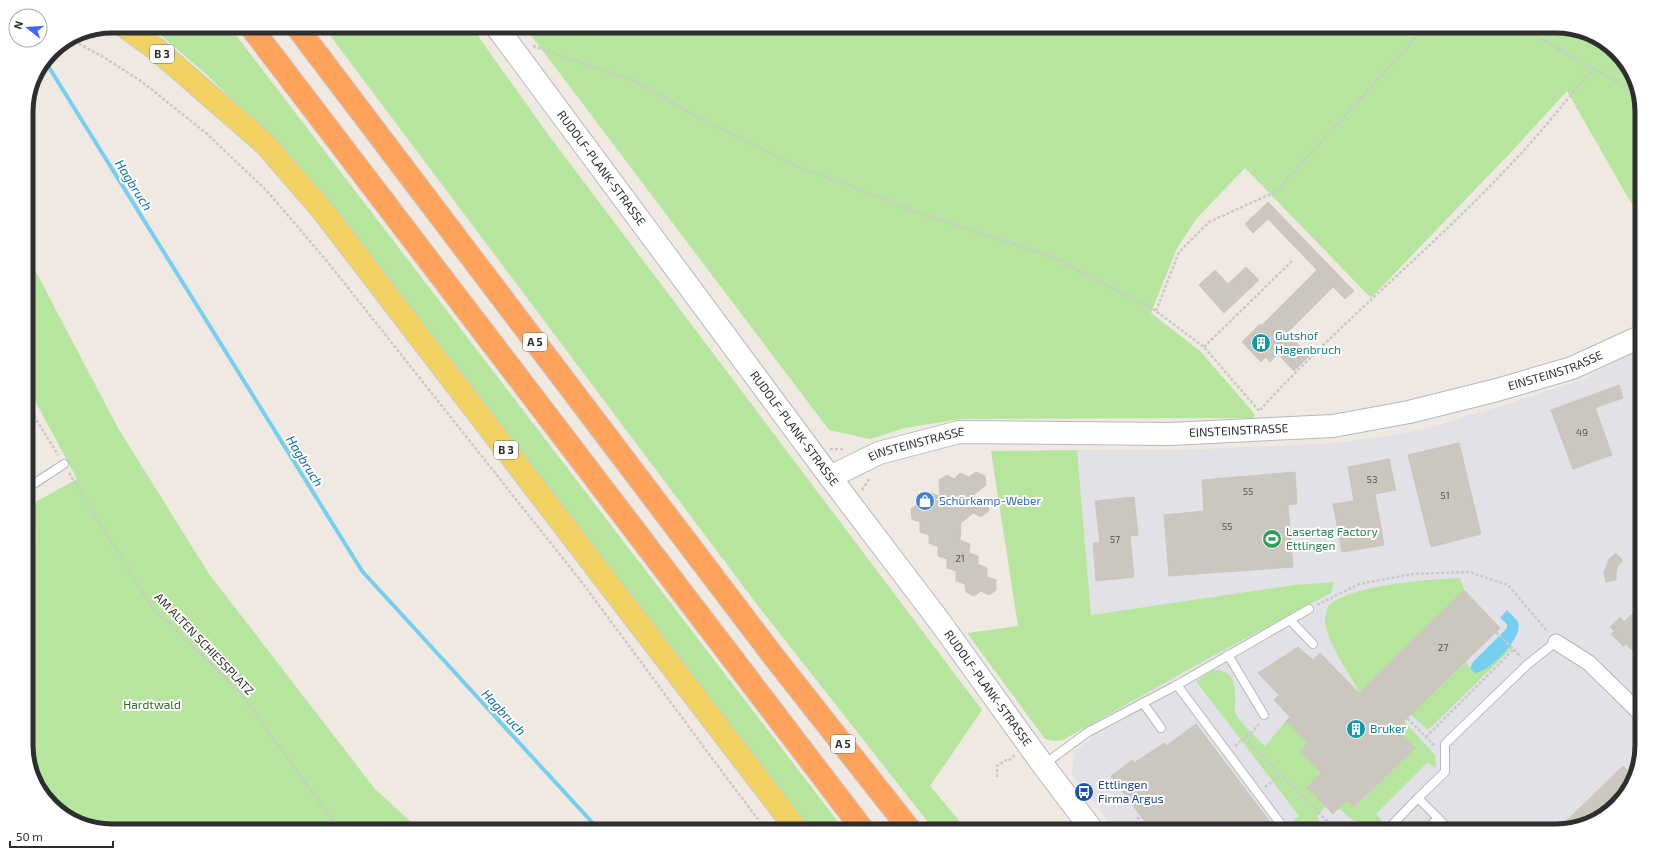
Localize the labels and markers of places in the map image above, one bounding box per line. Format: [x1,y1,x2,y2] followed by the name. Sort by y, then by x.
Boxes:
[1275,328,1341,356] place label: Gutshof Hagenbruch
[1250,332,1272,354] building icon: Gutshof Hagenbruch
[914,490,936,512] shop icon: Schürkamp-Weber
[939,493,1042,507] place label: Schürkamp-Weber
[1286,524,1378,552] place label: Lasertag Factory Ettlingen
[1261,528,1283,550] sports icon: Lasertag Factory Ettlingen
[1345,718,1367,740] building icon: Bruker
[1370,721,1406,735] place label: Bruker
[1098,777,1164,805] place label: Ettlingen Firma Argus
[1073,781,1095,803] bus stop icon: Ettlingen Firma Argus

